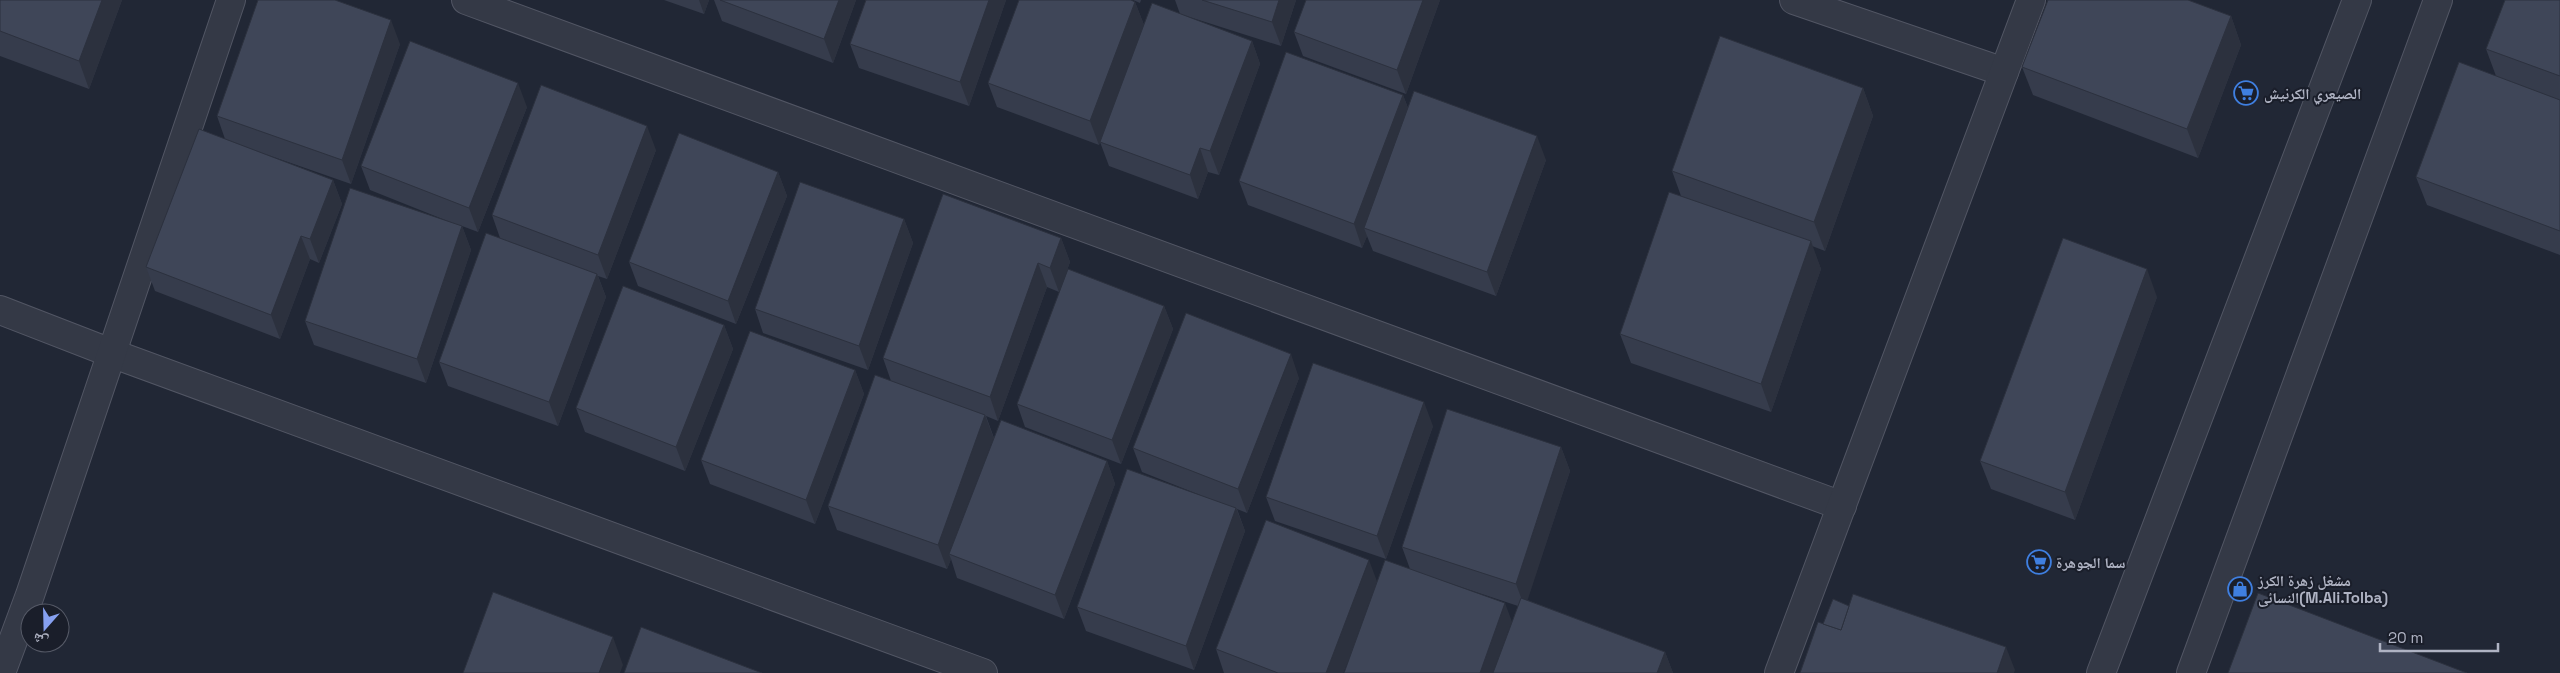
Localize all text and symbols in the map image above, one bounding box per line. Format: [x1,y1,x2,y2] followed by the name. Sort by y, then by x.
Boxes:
[2233,80,2259,106] supermarket icon: الصيعري الكرنيش
[2264,84,2361,105] place label: الصيعري الكرنيش
[2026,549,2052,575] supermarket icon: سما الجوهرة
[2056,553,2126,572] place label: سما الجوهرة
[2257,571,2388,607] place label: مشغل زهرة الكرز النسائى(M.Ali.Tolba)
[2227,576,2253,602] shop icon: مشغل زهرة الكرز النسائى(M.Ali.Tolba)
[20,603,70,653] north arrow
[2380,620,2498,652] scale bar
[2388,628,2423,647] text: 20 m
[30,629,51,651] text: ش

